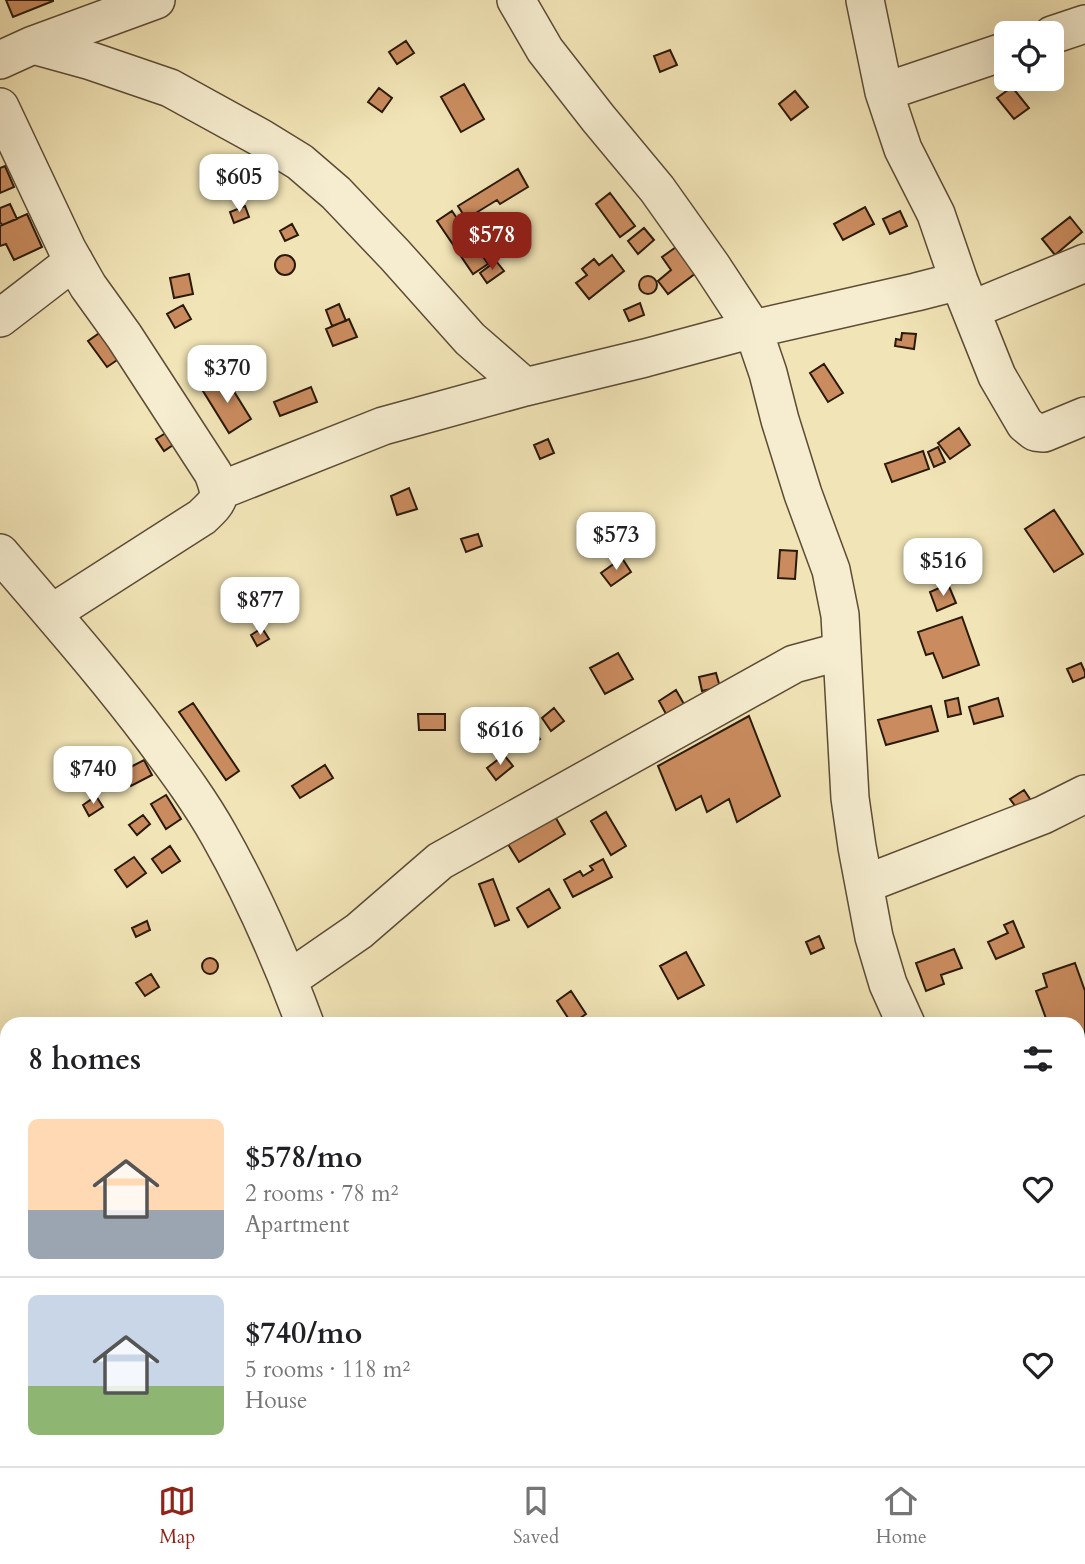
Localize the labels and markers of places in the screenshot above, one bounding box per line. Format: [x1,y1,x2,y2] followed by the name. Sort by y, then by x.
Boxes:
[198,154,280,214] pin: $605
[451,212,533,272] pin: $578
[186,346,268,405] pin: $370
[575,512,657,572] pin: $573
[902,538,984,598] pin: $516
[219,578,301,637] pin: $877
[459,708,541,767] pin: $616
[52,746,134,806] pin: $740

